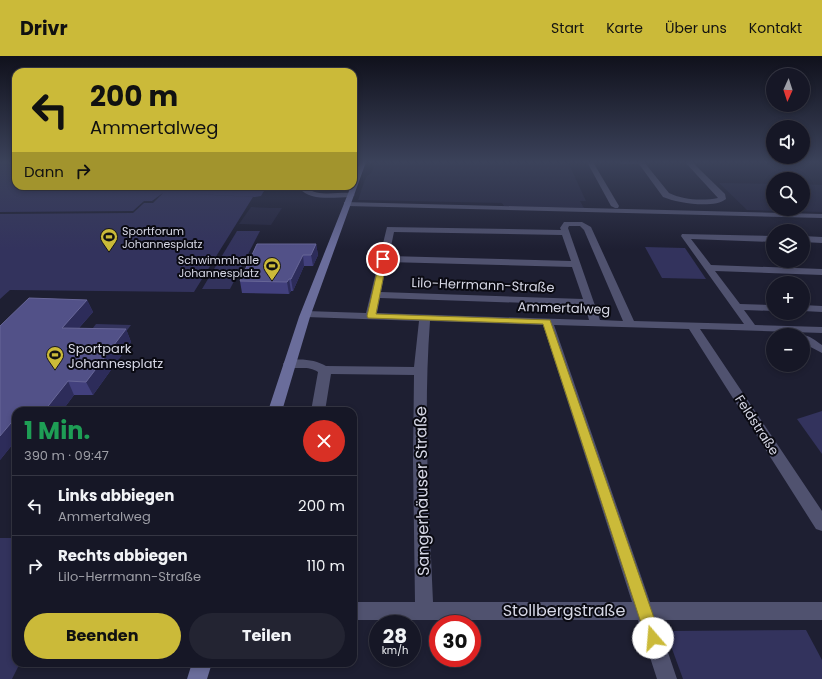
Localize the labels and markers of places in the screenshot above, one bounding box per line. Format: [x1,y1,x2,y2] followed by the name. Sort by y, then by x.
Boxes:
[122,223,203,252] place label: Sportforum Johannesplatz
[99,227,119,252] sports icon: Sportforum Johannesplatz
[366,242,400,276] pin
[178,252,259,281] place label: Schwimmhalle Johannesplatz
[262,256,282,281] sports icon: Schwimmhalle Johannesplatz
[68,339,163,373] place label: Sportpark Johannesplatz
[45,345,65,370] sports icon: Sportpark Johannesplatz

